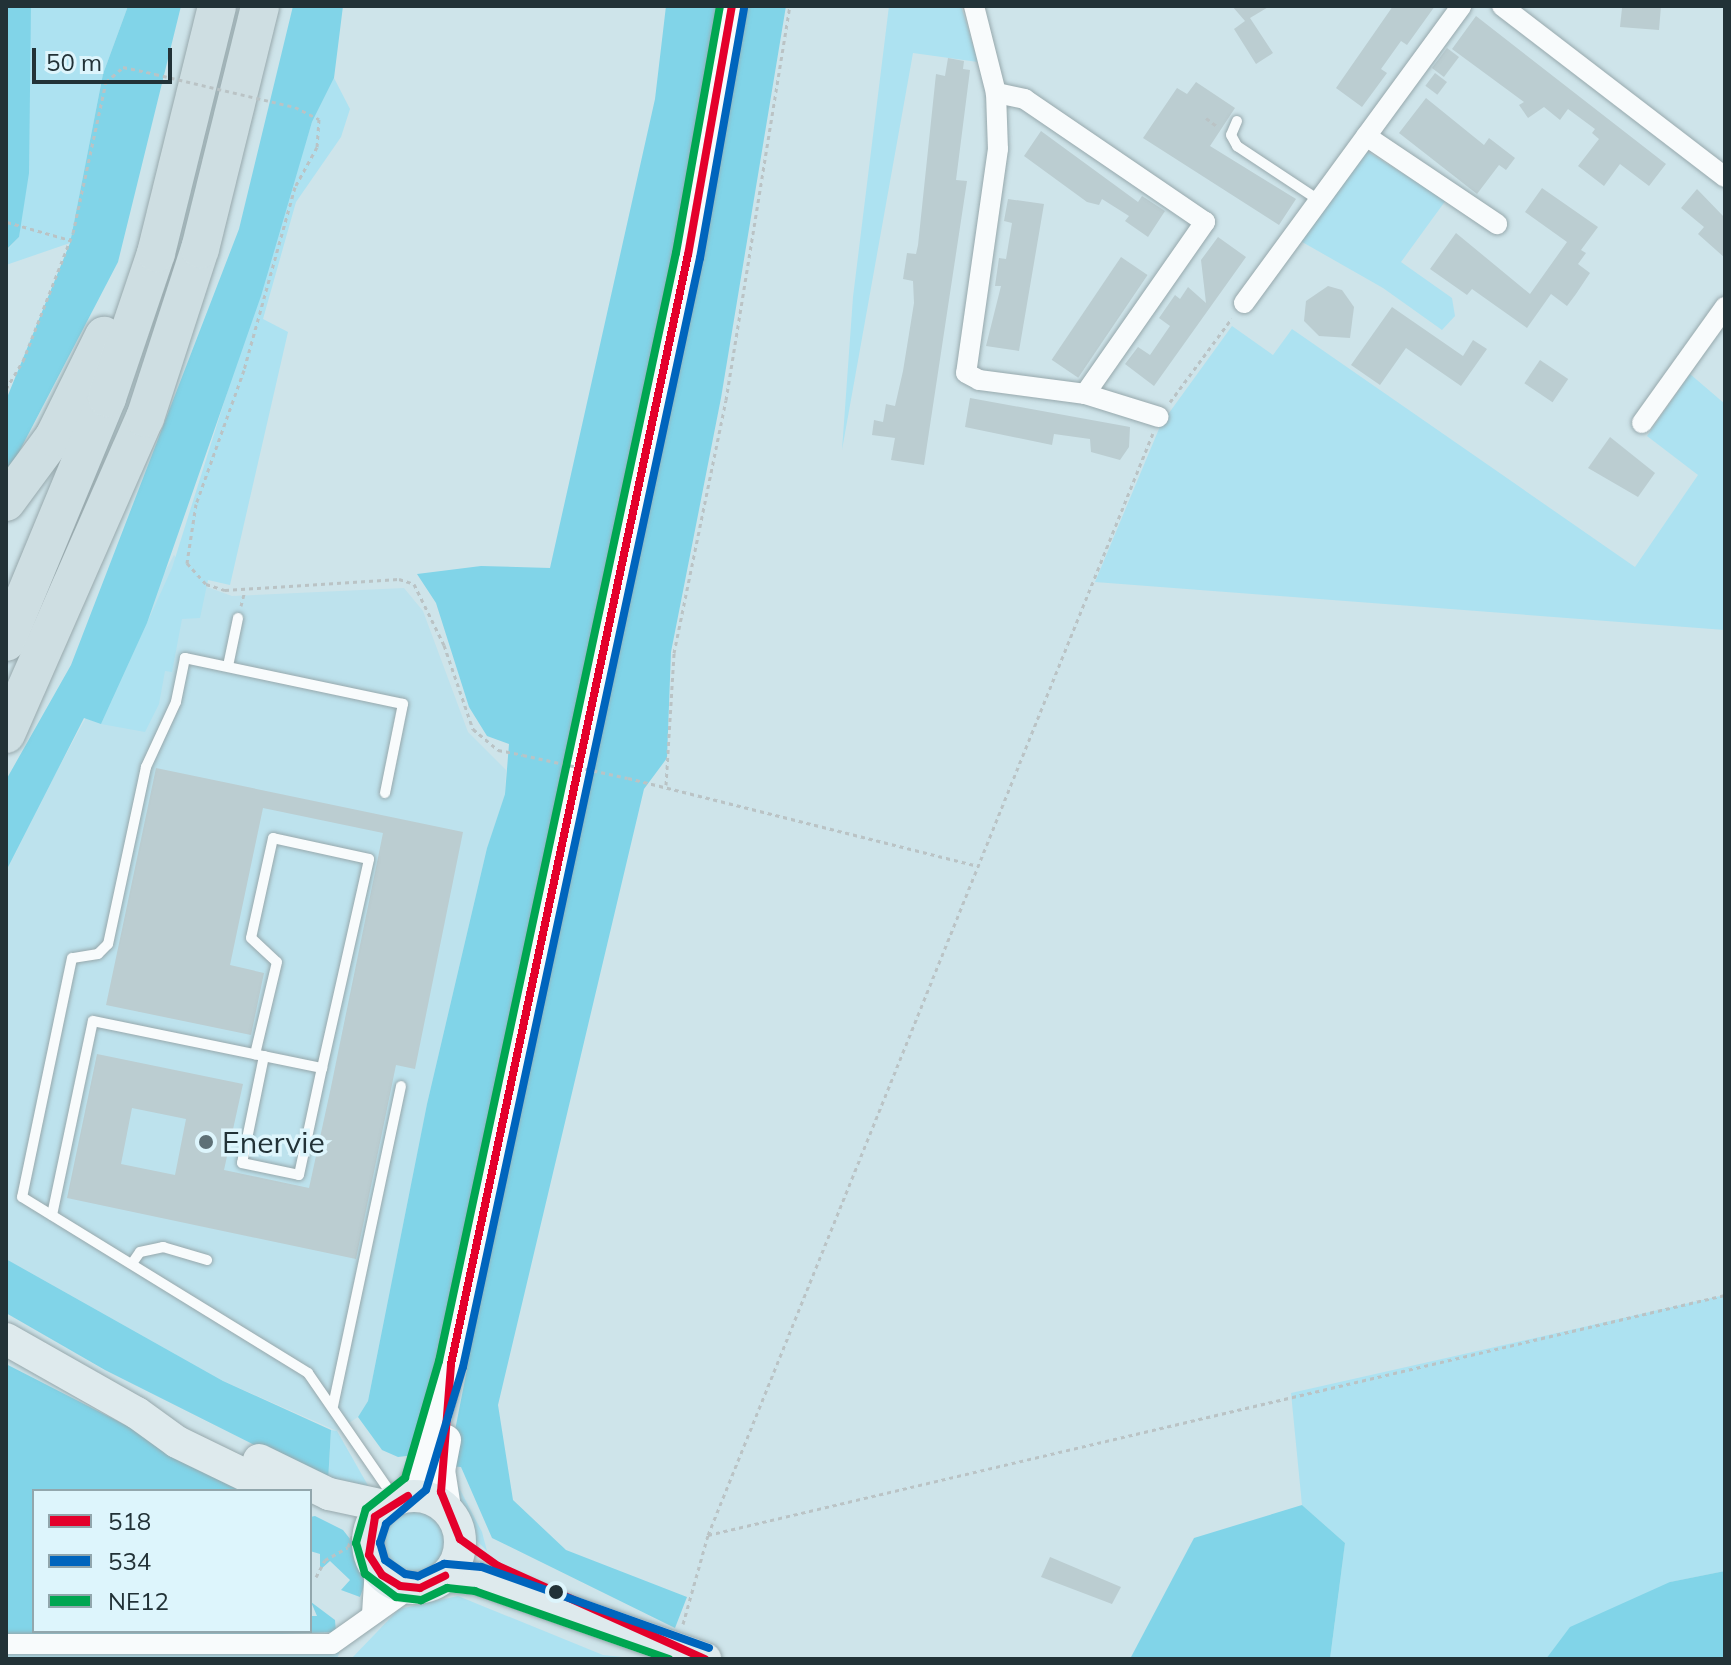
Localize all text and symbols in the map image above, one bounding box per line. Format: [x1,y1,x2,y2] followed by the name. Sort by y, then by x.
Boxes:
[36,32,176,82] scale bar
[46,47,102,77] text: 50 m
[222,1124,325,1160] place label: Enervie
[197,1133,215,1151] marker: Enervie
[32,1489,312,1633] legend
[108,1506,151,1536] text: 518
[108,1546,151,1576] text: 534
[548,1584,564,1600] unlabelled marker
[108,1586,169,1616] text: NE12

